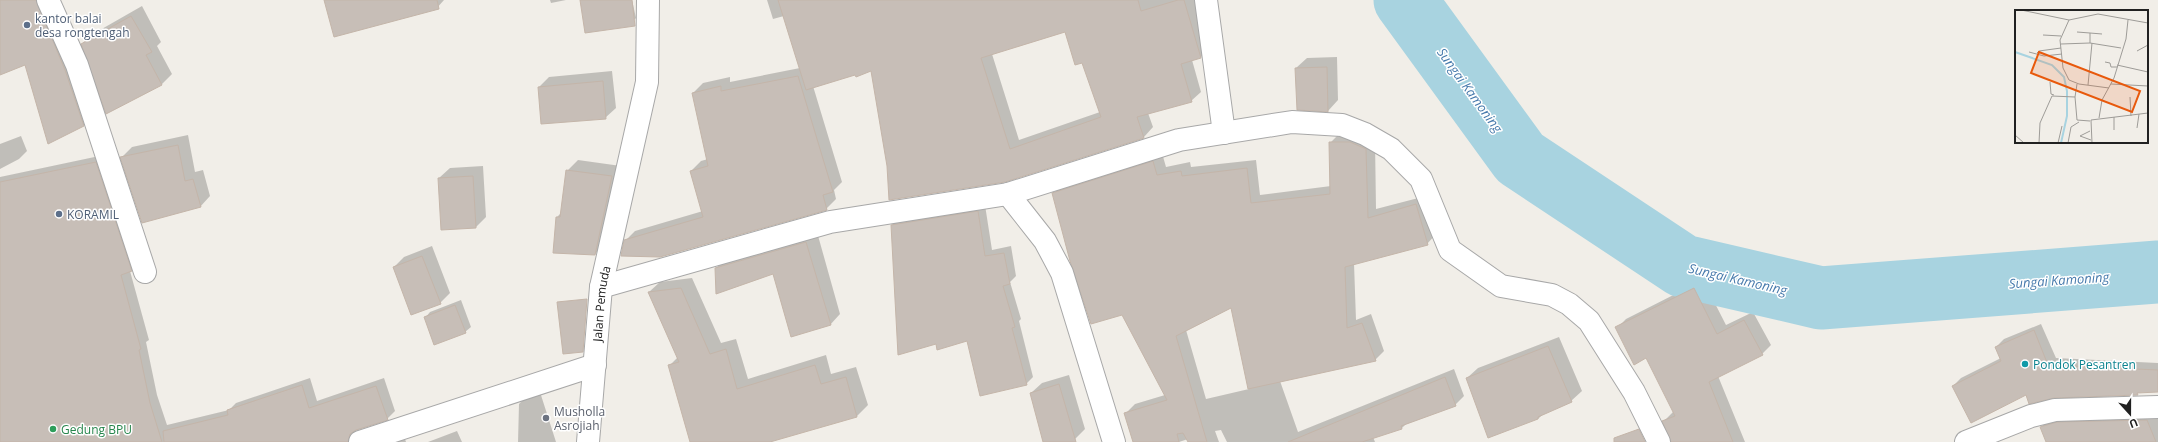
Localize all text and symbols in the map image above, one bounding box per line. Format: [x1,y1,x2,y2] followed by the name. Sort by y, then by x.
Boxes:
[35,10,130,41] place label: kantor balai desa rongtengah
[2015,10,2148,143] inset map
[22,20,32,30] marker: kantor balai desa rongtengah
[1433,44,1508,137] water label: Sungai Kamoning
[67,206,119,223] place label: KORAMIL
[54,209,64,219] marker: KORAMIL
[1687,259,1790,299] water label: Sungai Kamoning
[588,264,614,343] street label: Jalan Pemuda
[2008,267,2111,292] water label: Sungai Kamoning
[2033,356,2136,373] place label: Pondok Pesantren
[2020,359,2030,369] marker: Pondok Pesantren
[2110,394,2150,434] north arrow
[554,403,605,434] place label: Musholla Asrojiah
[541,413,551,423] marker: Musholla Asrojiah
[2127,415,2140,432] text: U
[61,421,132,438] place label: Gedung BPU
[48,424,58,434] marker: Gedung BPU

